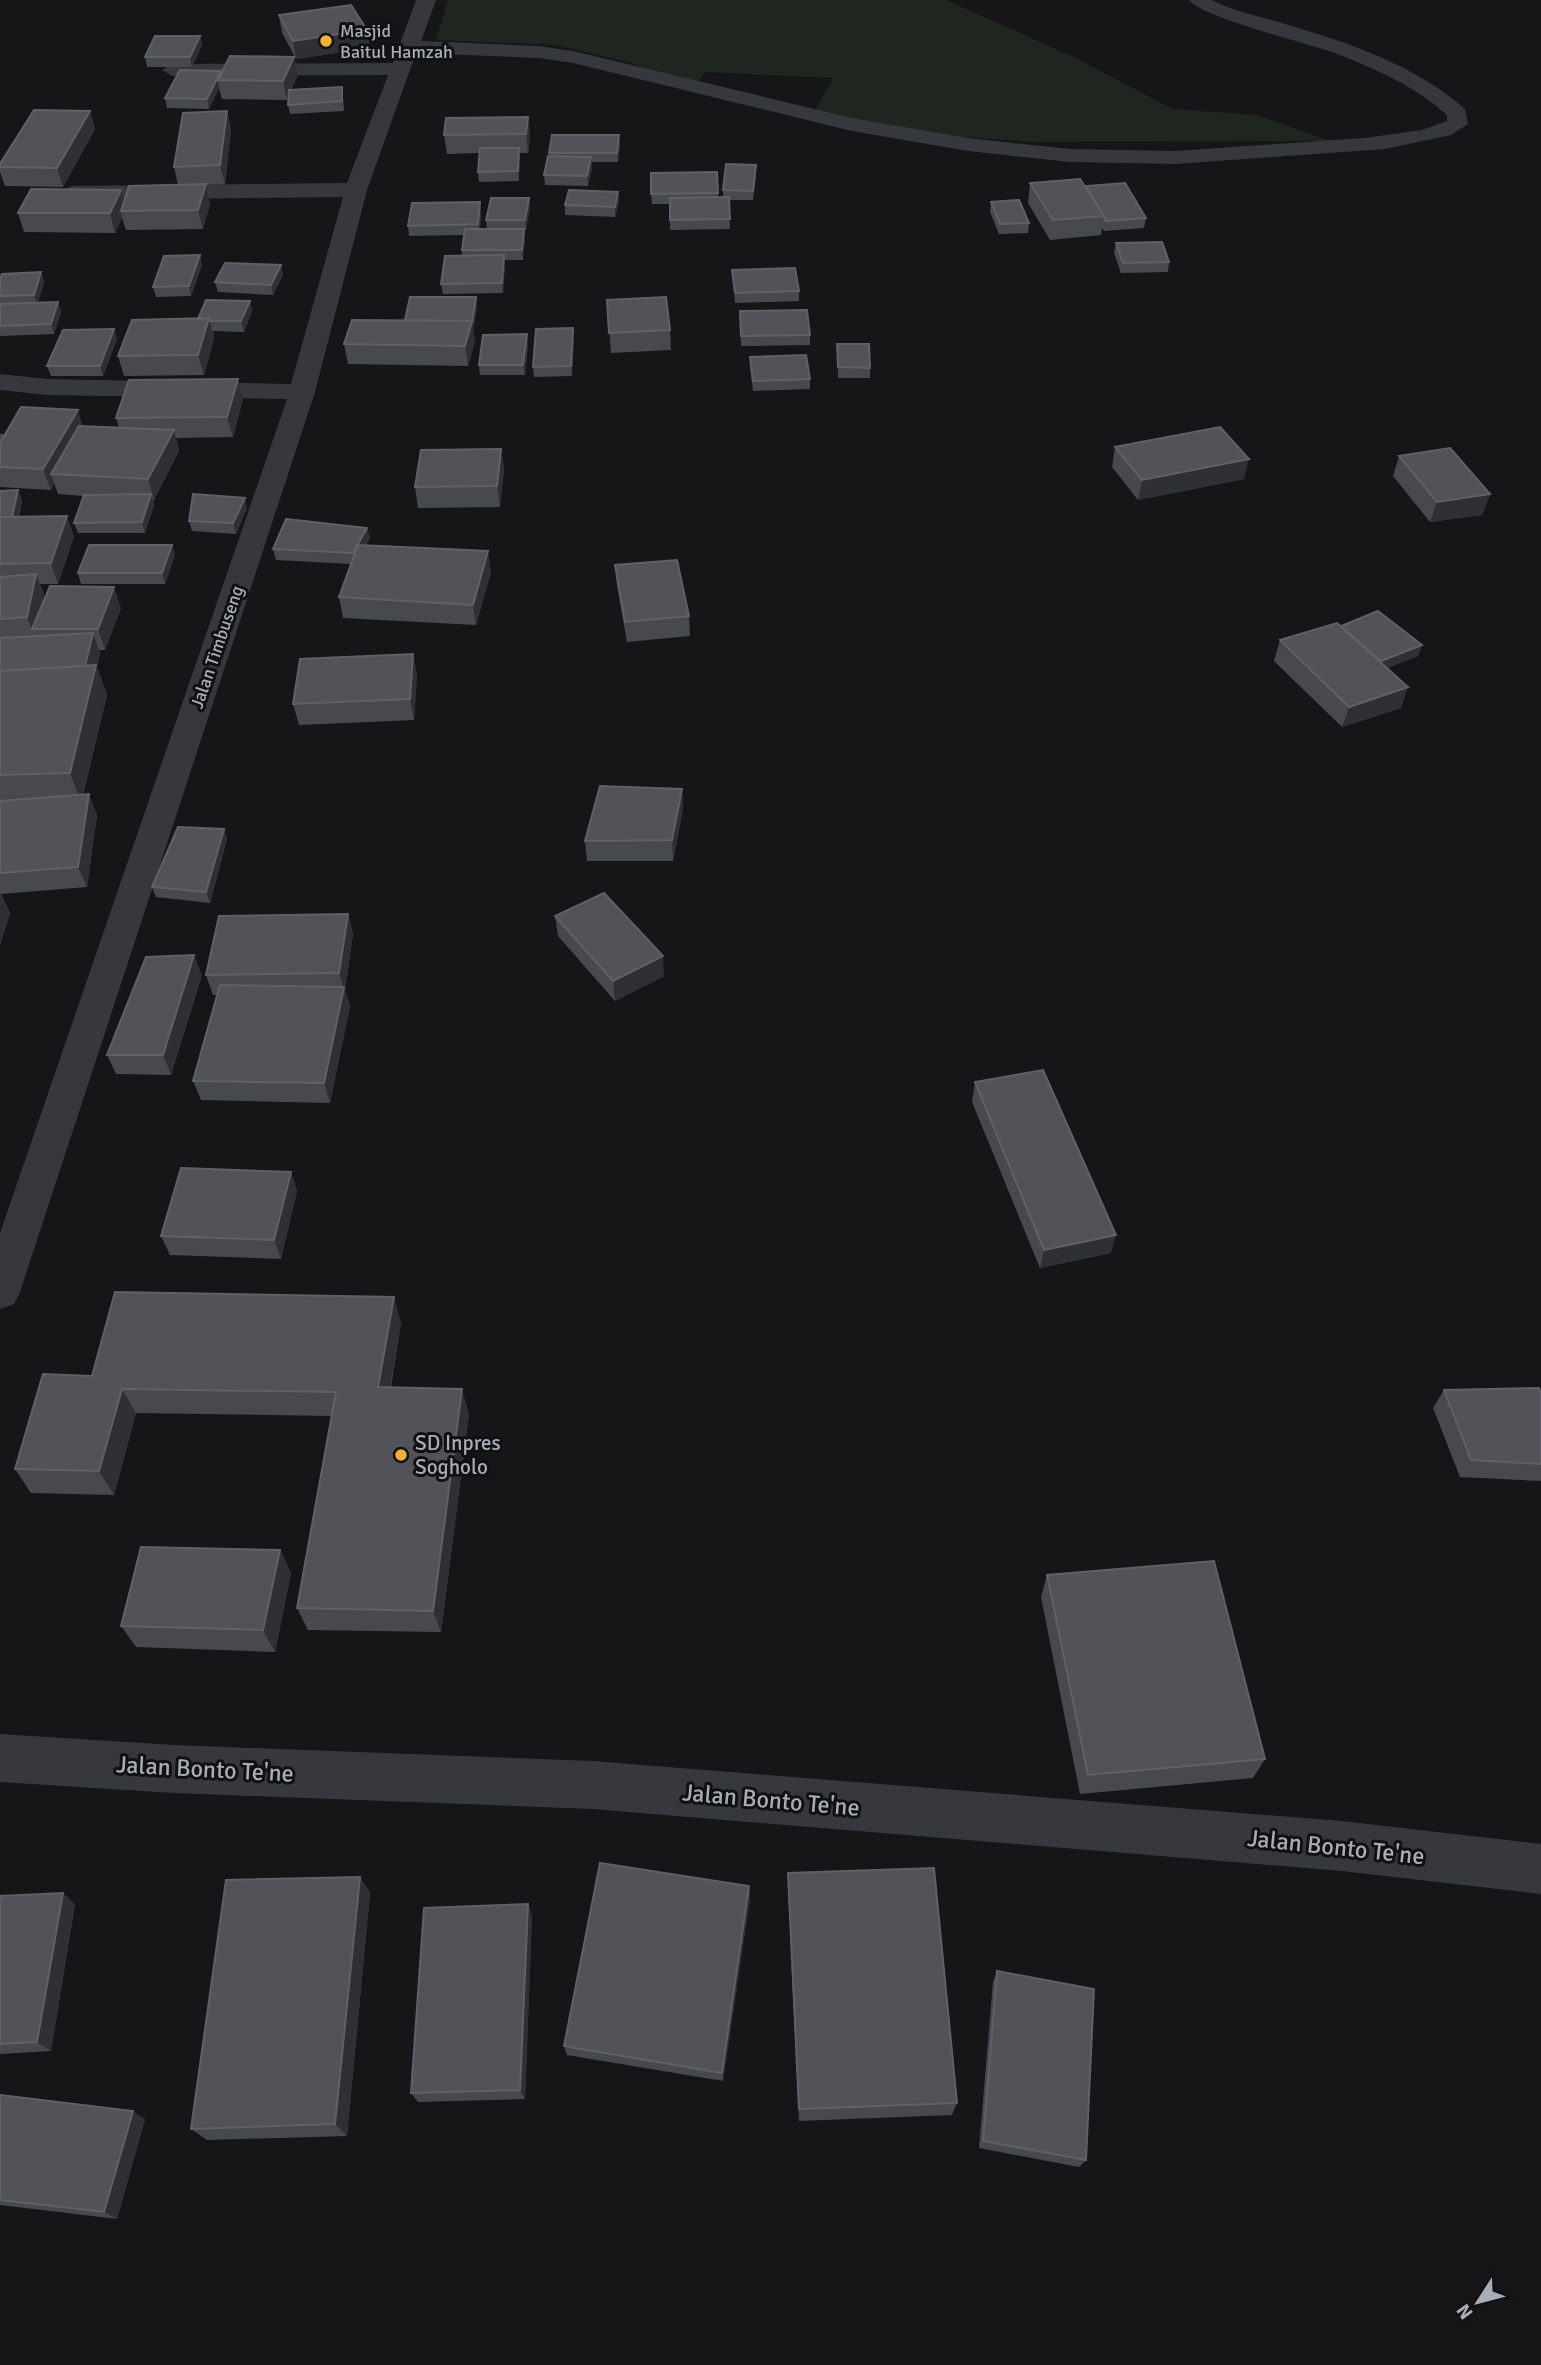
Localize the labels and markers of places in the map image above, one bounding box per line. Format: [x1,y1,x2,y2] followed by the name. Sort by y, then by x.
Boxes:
[340,20,453,63] place label: Masjid Baitul Hamzah
[318,33,334,49] marker: Masjid Baitul Hamzah
[415,1430,501,1480] place label: SD Inpres Sogholo
[393,1447,409,1463] marker: SD Inpres Sogholo

